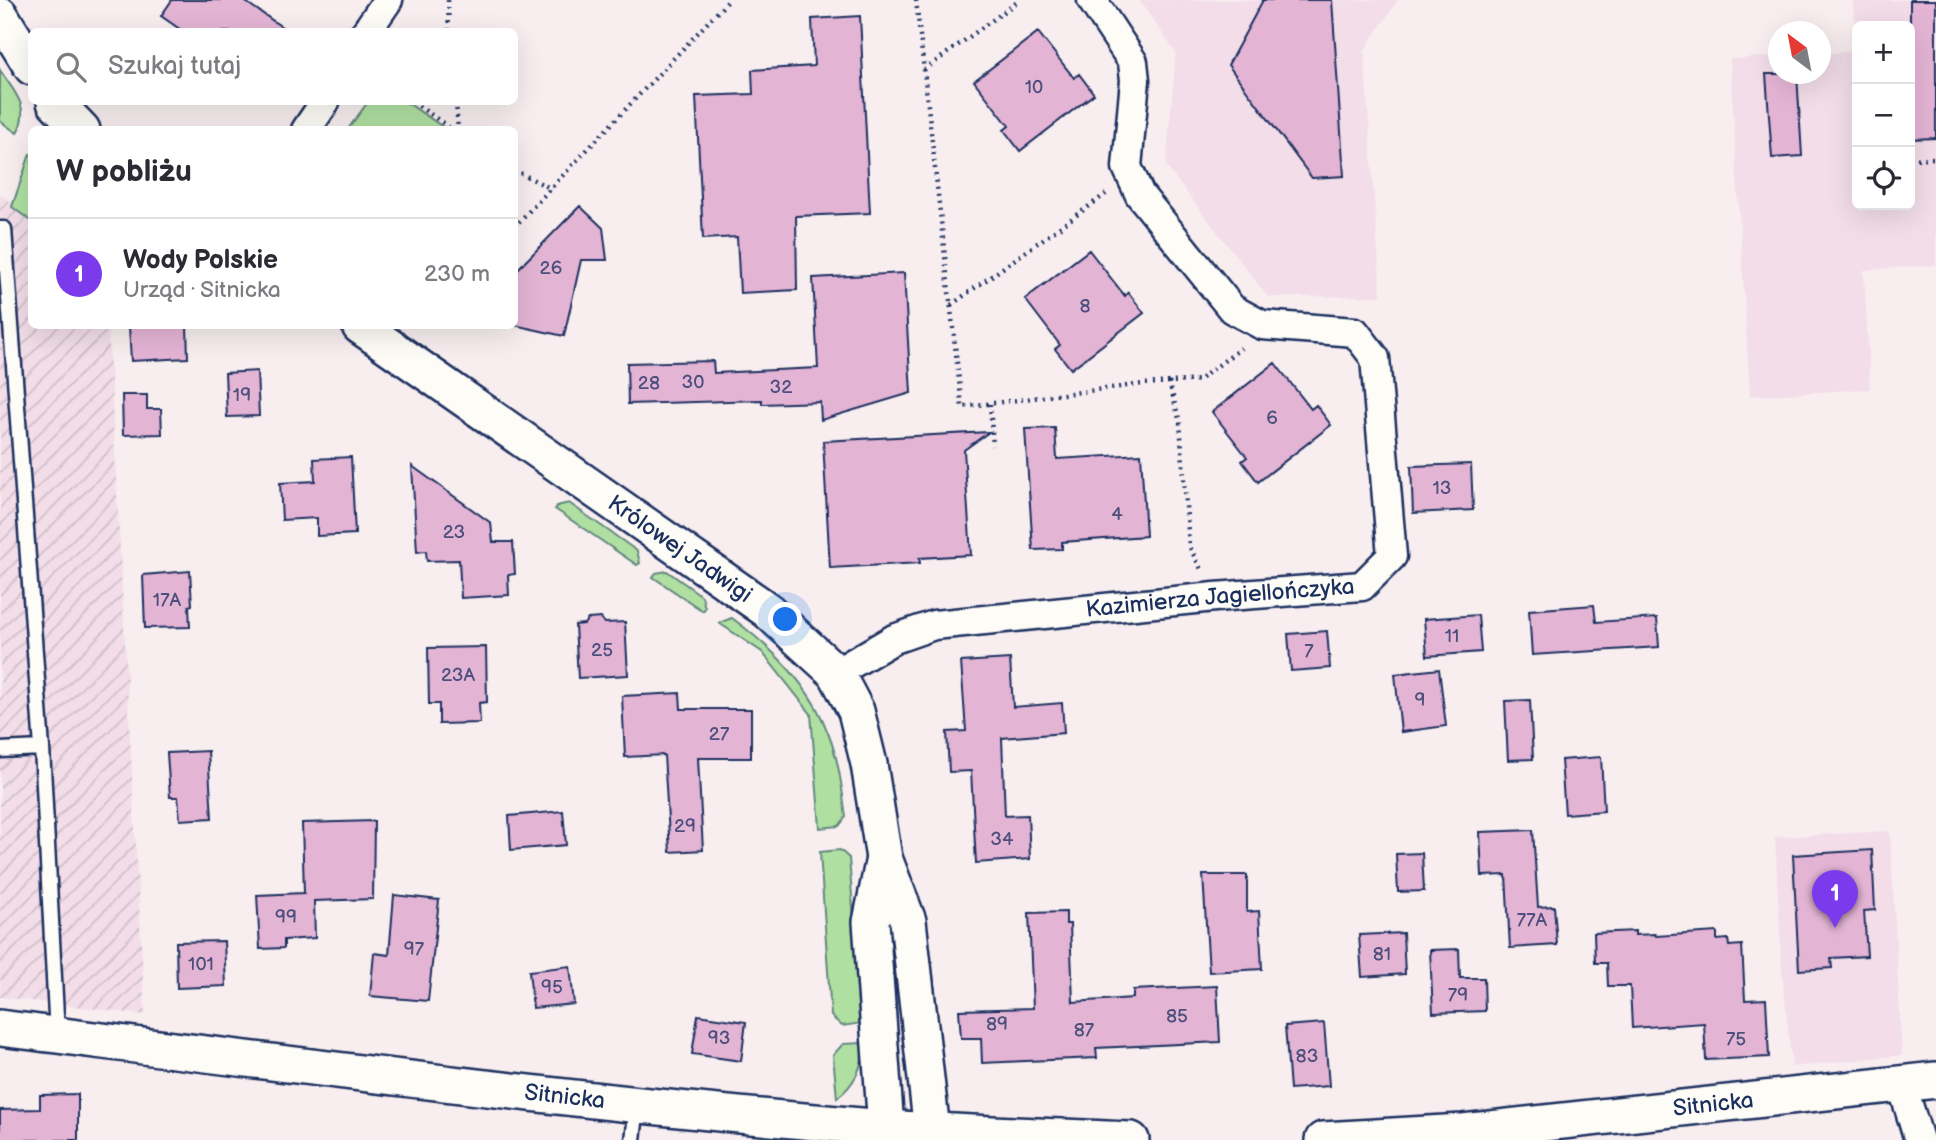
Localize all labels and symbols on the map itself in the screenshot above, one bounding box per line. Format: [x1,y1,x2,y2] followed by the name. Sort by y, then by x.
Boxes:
[1768,21,1831,84] north arrow
[1025,76,1043,99] house number: 10
[540,257,562,280] house number: 26
[1079,295,1091,318] house number: 8
[682,371,704,394] house number: 30
[638,372,660,395] house number: 28
[770,376,793,399] house number: 32
[233,384,251,407] house number: 19
[1266,407,1278,430] house number: 6
[1432,477,1452,500] house number: 13
[602,489,757,609] street label: Królowej Jadwigi
[1111,503,1123,526] house number: 4
[443,521,465,544] house number: 23
[1084,573,1355,624] street label: Kazimierza Jagiellończyka
[153,589,182,612] house number: 17A
[768,602,802,636] your location
[1445,625,1459,648] house number: 11
[591,639,613,662] house number: 25
[1304,640,1314,663] house number: 7
[441,664,475,687] house number: 23A
[1415,689,1425,712] house number: 9
[709,723,730,746] house number: 27
[674,815,696,838] house number: 29
[990,828,1014,851] house number: 34
[1812,870,1858,928] pin: 1
[275,906,297,929] house number: 99
[1517,909,1548,932] house number: 77A
[404,938,425,961] house number: 97
[1373,943,1391,966] house number: 81
[188,953,214,976] house number: 101
[541,976,563,999] house number: 95
[1448,984,1468,1007] house number: 79
[1166,1005,1188,1028] house number: 85
[986,1013,1008,1036] house number: 89
[1074,1019,1095,1042] house number: 87
[708,1027,730,1050] house number: 93
[1726,1028,1746,1051] house number: 75
[1296,1045,1318,1068] house number: 83
[523,1078,607,1115] street label: Sitnicka
[1672,1086,1755,1123] street label: Sitnicka

